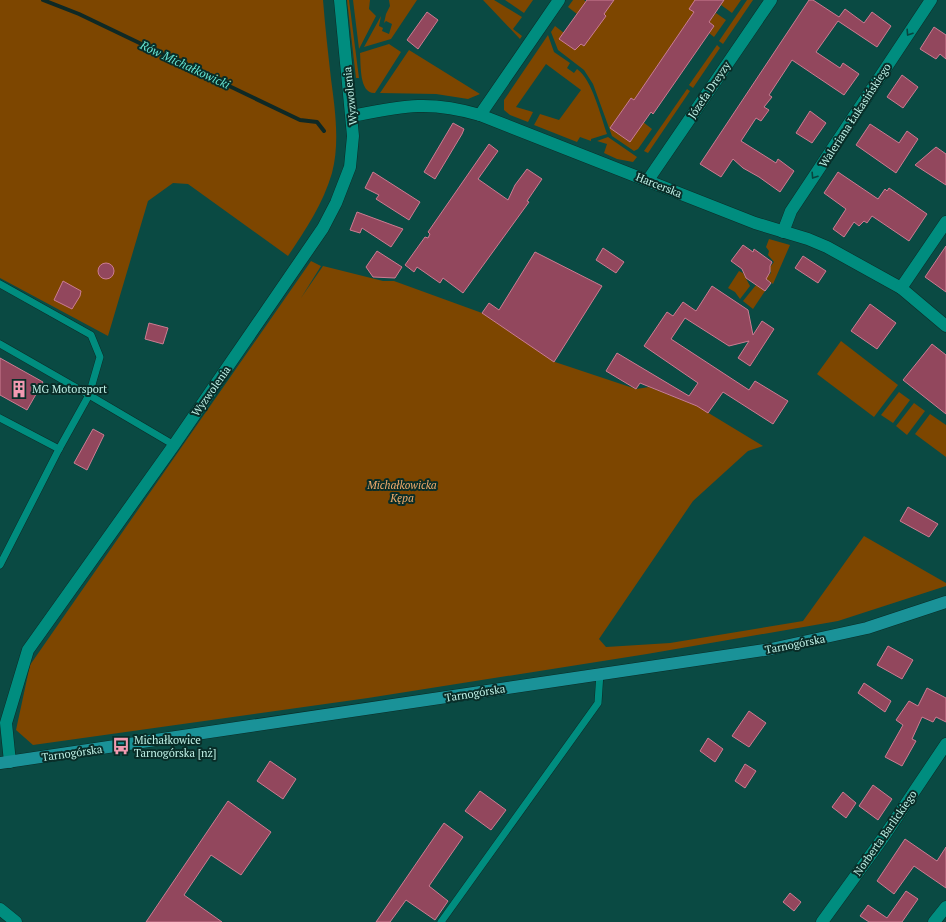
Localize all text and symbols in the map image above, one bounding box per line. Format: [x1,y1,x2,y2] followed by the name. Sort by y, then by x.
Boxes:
[907,28,914,35] one-way arrow
[137,37,233,92] water label: Rów Michałkowicki
[685,58,733,121] street label: Józefa Dreyzy
[816,60,894,170] street label: Waleriana Łukasińskiego
[340,66,360,126] street label: Wyzwolenia
[634,169,685,201] street label: Harcerska
[812,172,819,179] one-way arrow
[189,363,234,419] street label: Wyzwolenia
[9,379,29,399] building icon: MG Motorsport
[32,382,107,396] place label: MG Motorsport
[366,478,437,505] park label: Michałkowicka Kępa
[764,631,827,657] street label: Tarnogórska
[444,681,507,705] street label: Tarnogórska
[134,733,216,760] place label: Michałkowice Tarnogórska [nż]
[111,736,131,756] bus stop icon: Michałkowice Tarnogórska [nż]
[41,742,104,764] street label: Tarnogórska
[850,788,920,878] street label: Norberta Barlickiego

